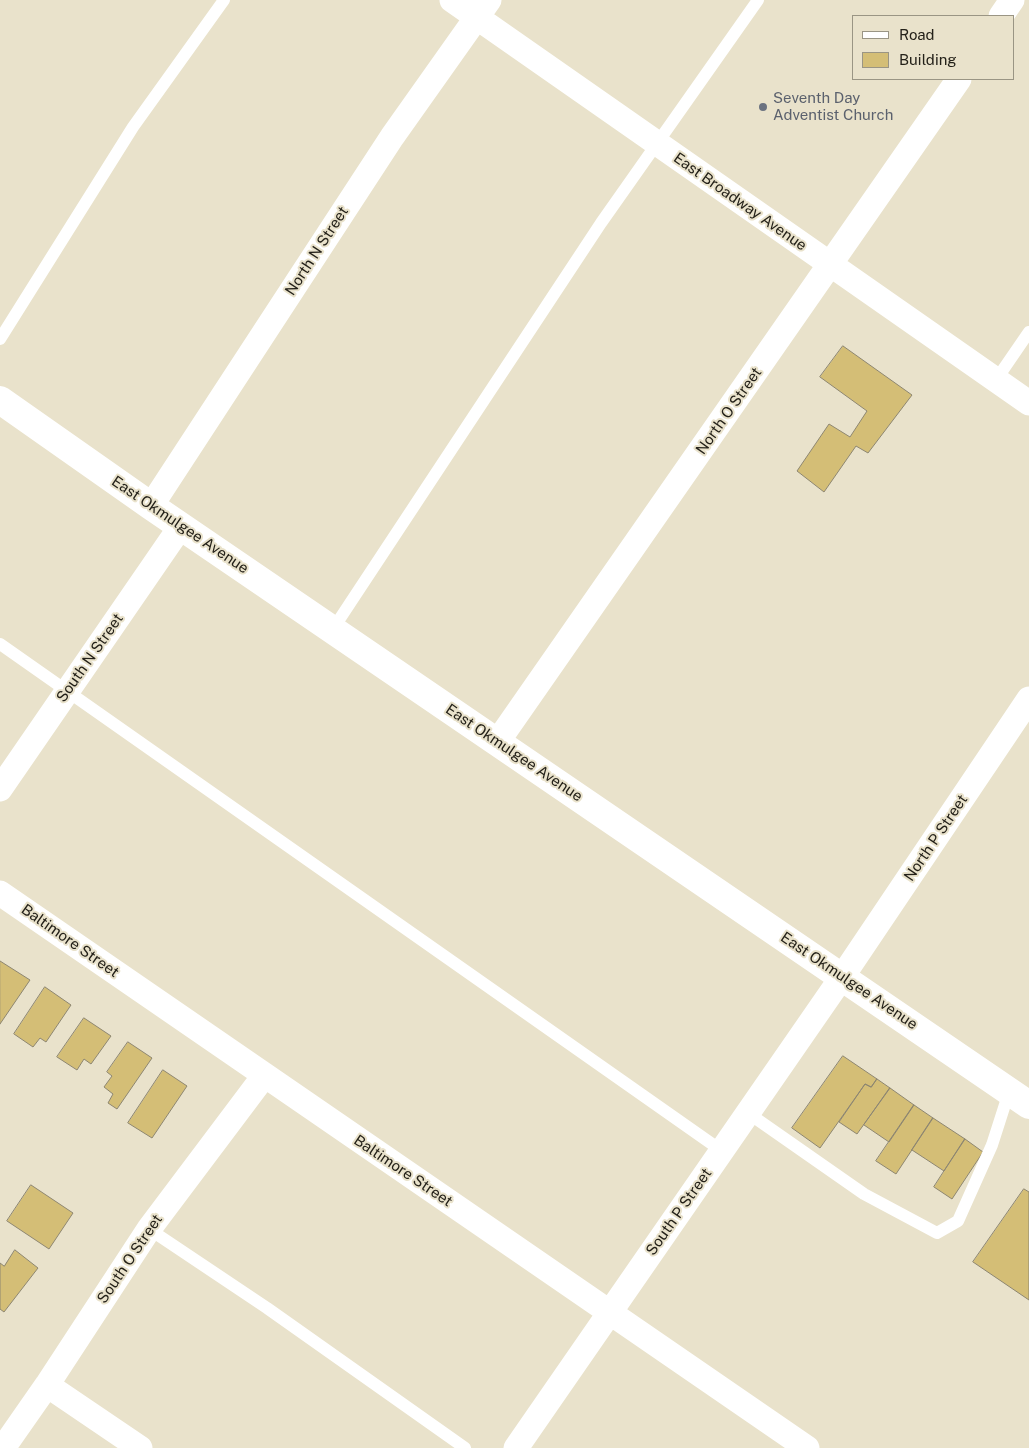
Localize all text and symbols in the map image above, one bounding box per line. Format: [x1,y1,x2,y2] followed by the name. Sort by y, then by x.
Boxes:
[852,15,1014,80] legend
[899,26,935,43] text: Road
[899,51,957,68] text: Building
[773,89,893,124] place label: Seventh Day Adventist Church
[757,101,769,113] marker: Seventh Day Adventist Church
[670,149,810,255] street label: East Broadway Avenue
[282,203,352,299] street label: North N Street
[692,364,766,458] street label: North O Street
[108,472,252,578] street label: East Okmulgee Avenue
[53,610,127,706] street label: South N Street
[442,700,586,806] street label: East Okmulgee Avenue
[900,791,972,885] street label: North P Street
[18,901,122,981] street label: Baltimore Street
[777,928,921,1034] street label: East Okmulgee Avenue
[350,1131,456,1211] street label: Baltimore Street
[642,1165,716,1259] street label: South P Street
[94,1211,166,1307] street label: South O Street

